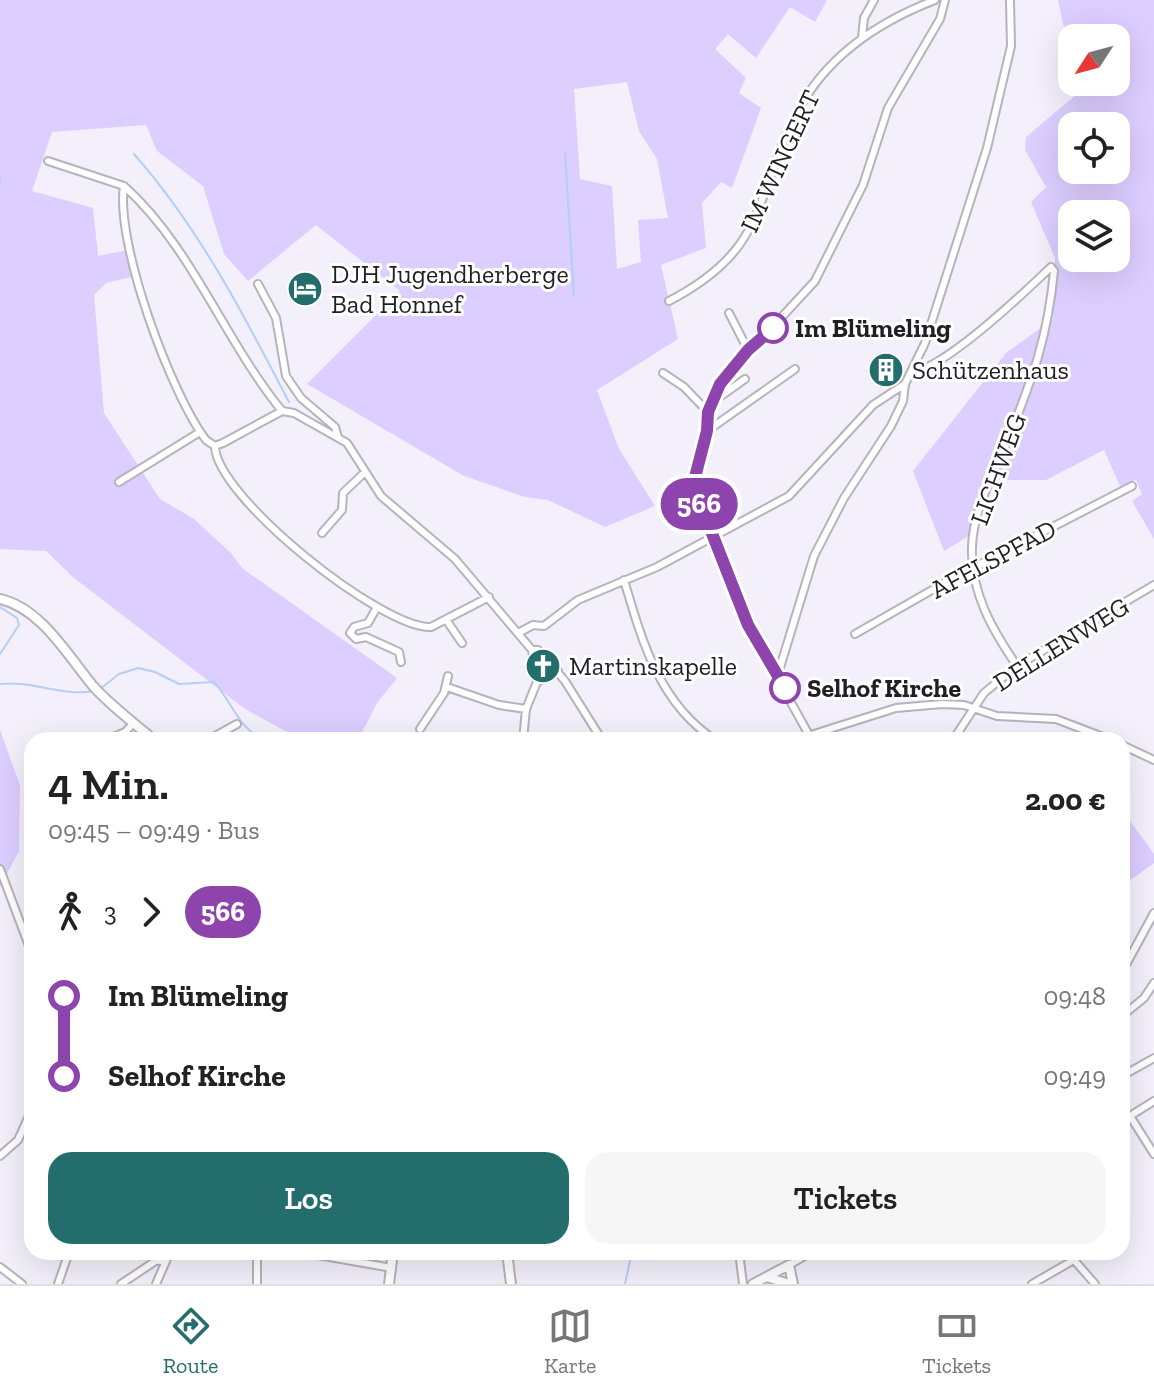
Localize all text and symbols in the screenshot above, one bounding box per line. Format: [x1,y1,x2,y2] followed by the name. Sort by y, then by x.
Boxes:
[1058,24,1130,96] north arrow
[1058,24,1130,272] map controls
[733,85,827,237] street label: IM WINGERT
[1058,112,1130,184] button: locate
[1058,200,1130,272] button: layers
[331,258,569,320] place label: DJH Jugendherberge Bad Honnef
[286,270,324,308] hotel icon: DJH Jugendherberge Bad Honnef
[795,312,951,344] place label: Im Blümeling
[758,313,788,343] marker: Im Blümeling
[867,351,905,389] building icon: Schützenhaus
[912,354,1069,386] place label: Schützenhaus
[963,409,1033,529] street label: LICHWEG
[653,478,745,530] line badge: 566
[677,487,721,520] text: 566
[925,513,1061,605] street label: AFELSPFAD
[987,590,1135,698] street label: DELLENWEG
[524,647,562,685] church icon: Martinskapelle
[569,650,737,682] place label: Martinskapelle
[807,672,961,704] place label: Selhof Kirche
[770,673,800,703] marker: Selhof Kirche
[48,757,169,810] text: 4 Min.
[1025,782,1106,818] text: 2.00 €
[48,814,260,846] text: 09:45 – 09:49 · Bus
[48,890,92,934] icon: walk
[129,890,173,934] icon: forward
[201,895,245,928] text: 566
[104,896,117,928] text: 3
[108,978,288,1014] text: Im Blümeling
[1043,980,1106,1012] text: 09:48
[108,1058,286,1094] text: Selhof Kirche
[1044,1060,1106,1092] text: 09:49
[48,1152,569,1244] button: Los
[585,1152,1106,1244] button: Tickets
[163,1304,218,1379] tab: Route
[544,1304,596,1379] tab: Karte
[922,1304,991,1379] tab: Tickets

